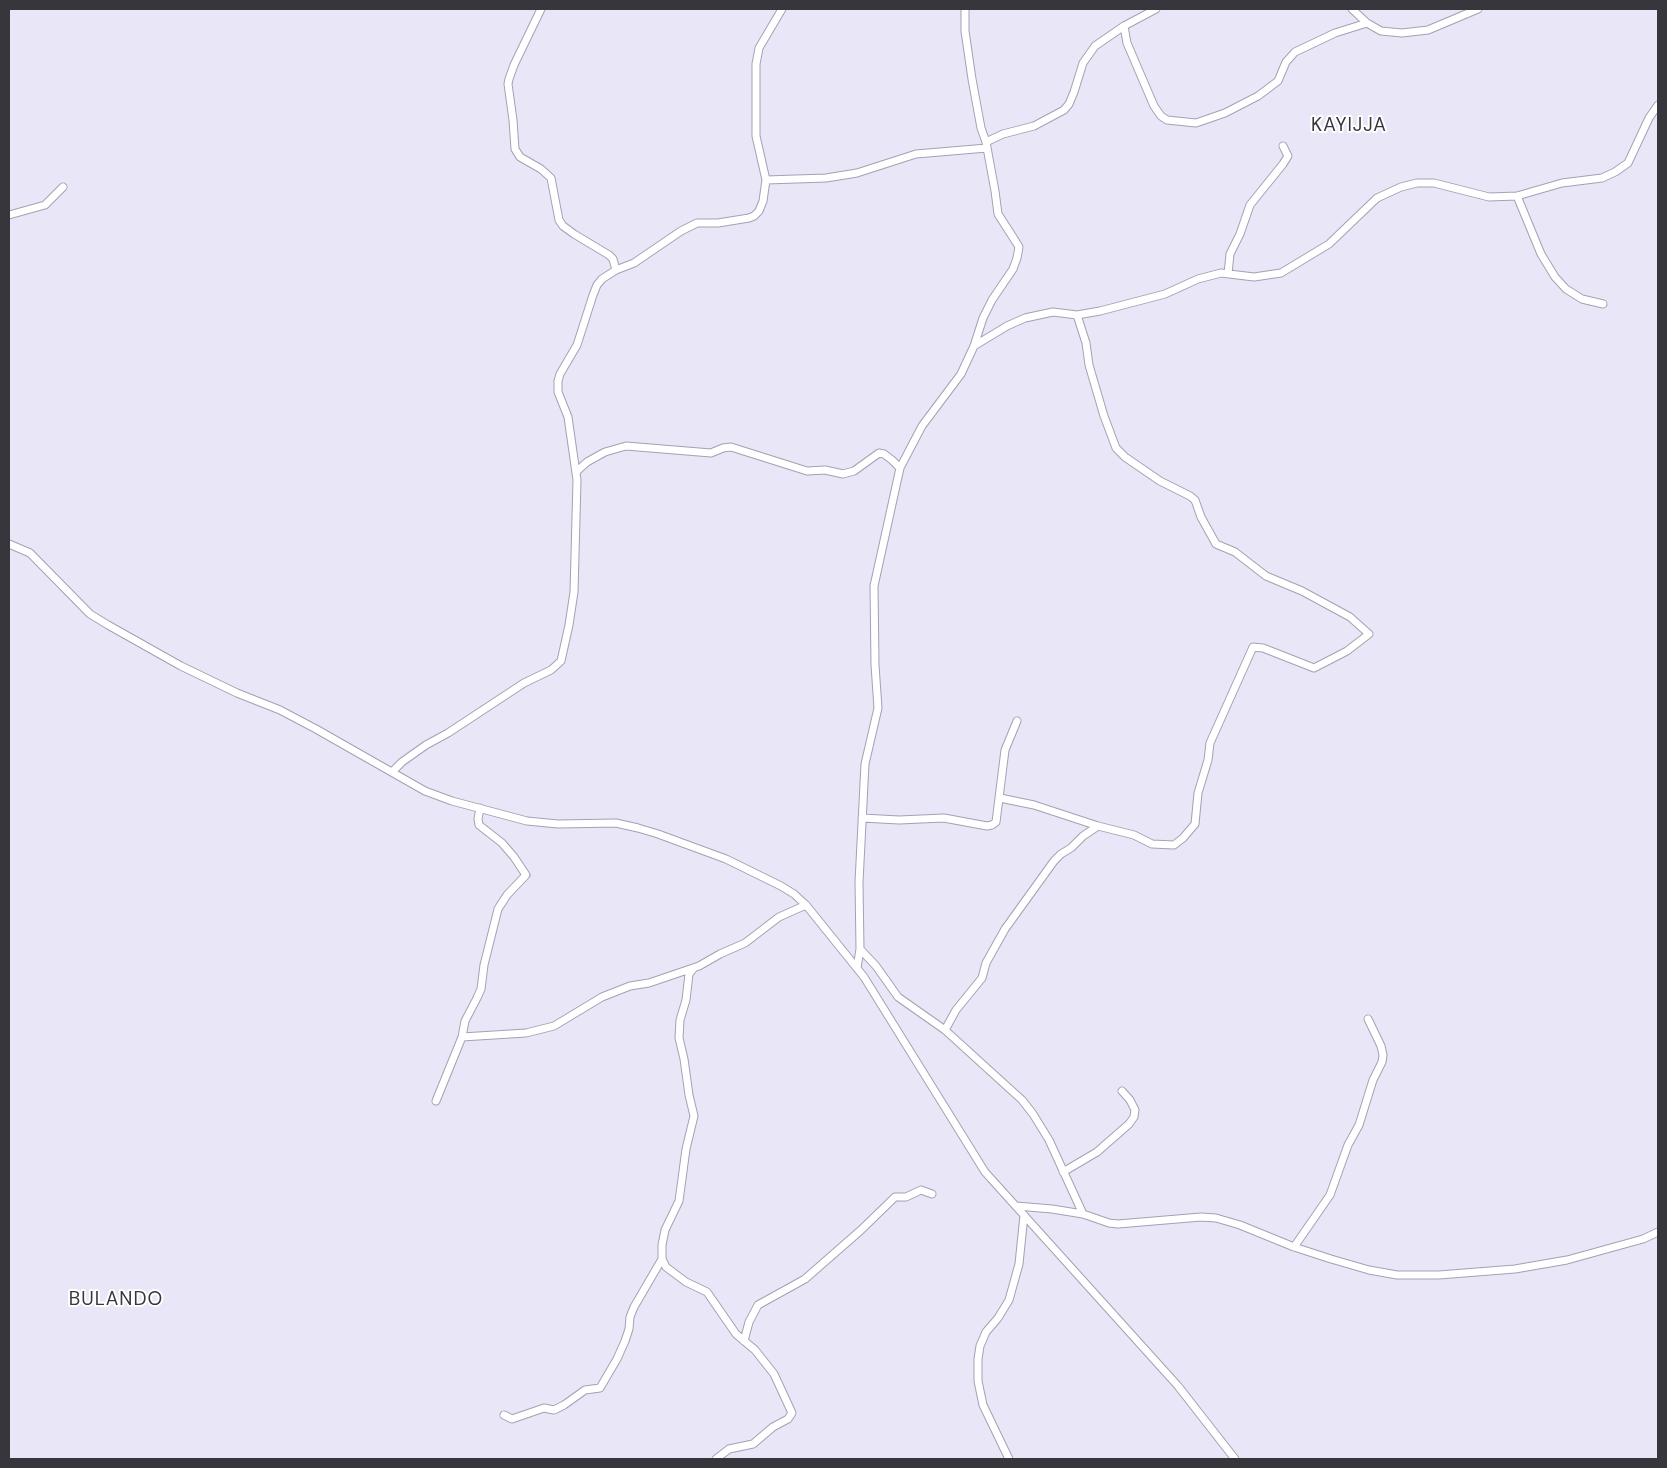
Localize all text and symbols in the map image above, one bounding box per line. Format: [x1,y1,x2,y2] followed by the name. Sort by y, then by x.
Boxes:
[1310,115,1388,137] district label: KAYIJJA
[68,1289,164,1311] district label: BULANDO

